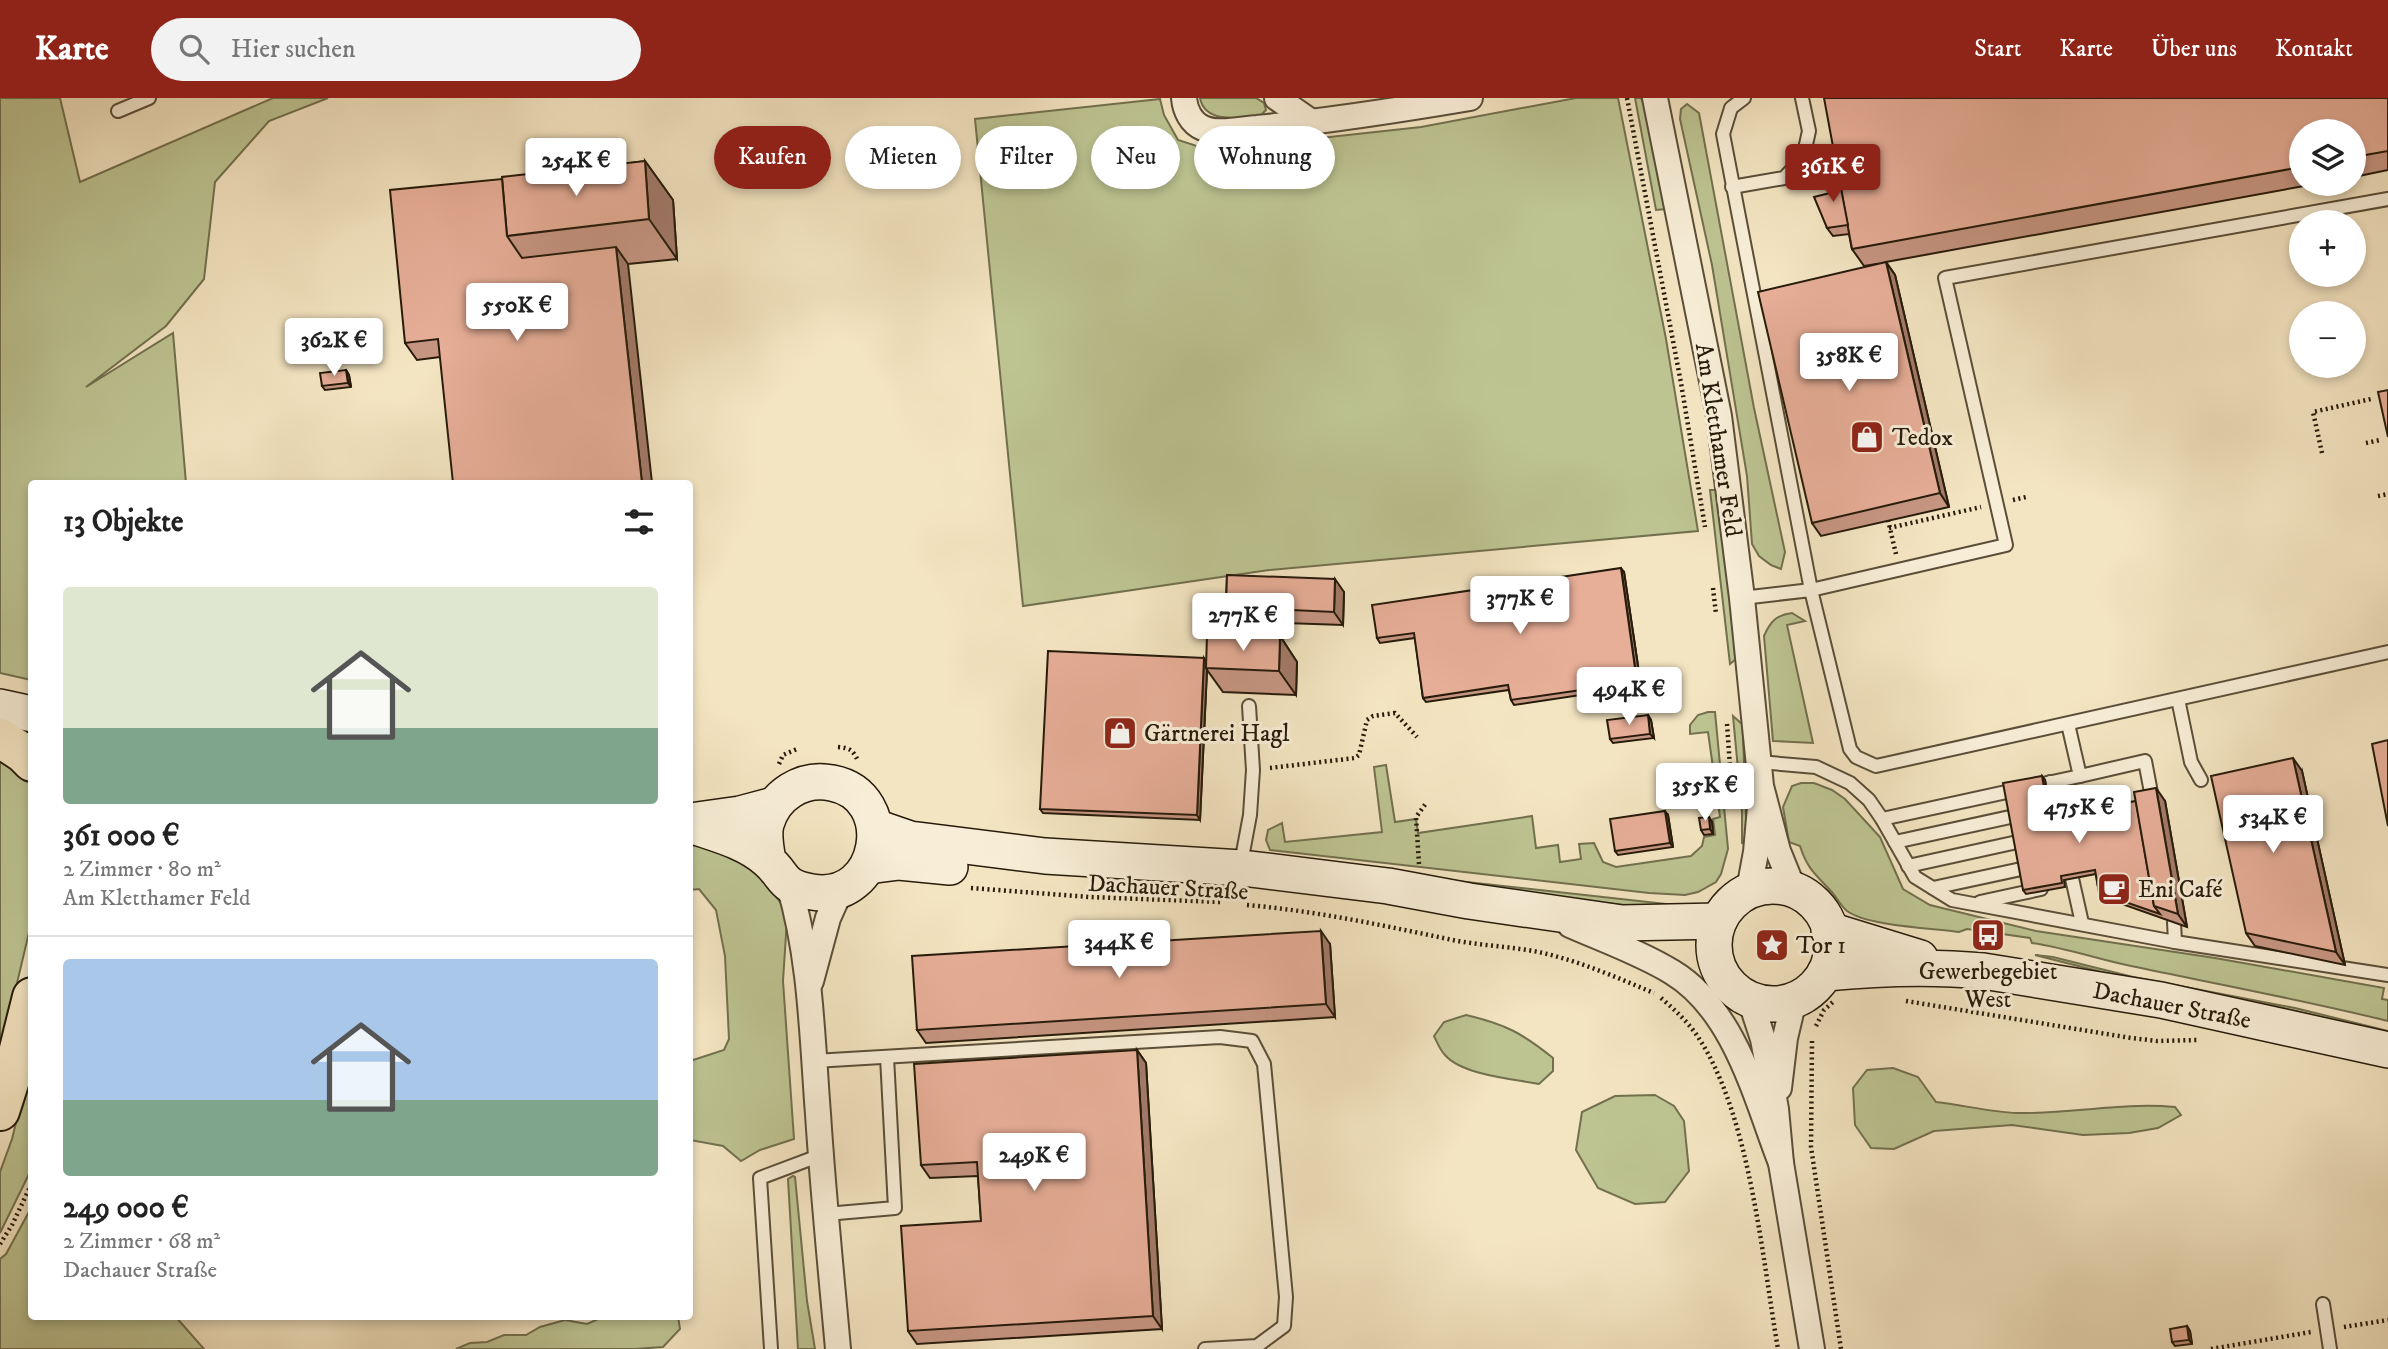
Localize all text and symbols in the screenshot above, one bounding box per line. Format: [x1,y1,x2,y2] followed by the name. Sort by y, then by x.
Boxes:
[151,18,641,81] search box
[35,29,109,70] text: Karte
[175,30,213,68] icon: search
[231,33,356,66] text: Hier suchen
[1974,34,2021,64] text: Start
[2059,34,2113,64] text: Karte
[2151,34,2237,64] text: Über uns
[2275,34,2353,64] text: Kontakt
[2289,119,2366,378] map controls
[2289,119,2366,196] button: layers
[714,126,831,189] chip: Kaufen
[845,126,961,189] chip: Mieten
[975,126,1077,189] chip: Filter
[1091,126,1180,189] chip: Neu
[1194,126,1335,189] chip: Wohnung
[519,139,633,198] pin: 254K €
[1776,144,1890,204] pin: 361K €
[541,146,611,175] text: 254K €
[1801,152,1865,181] text: 361K €
[2289,210,2366,287] button: +
[460,284,574,343] pin: 550K €
[482,291,552,320] text: 550K €
[2289,301,2366,378] button: −
[277,318,391,378] pin: 362K €
[301,326,367,355] text: 362K €
[1792,334,1906,393] pin: 358K €
[1688,341,1748,539] street label: Am Kletthamer Feld
[1816,341,1882,370] text: 358K €
[1848,418,1886,456] shop icon: Tedox
[1892,423,1953,453] place label: Tedox
[620,503,658,541] icon: filters
[63,504,183,541] text: 13 Objekte
[1463,576,1577,636] pin: 377K €
[1486,584,1554,613] text: 377K €
[1186,594,1300,653] pin: 277K €
[1208,601,1278,630] text: 277K €
[298,632,424,758] icon: home
[1572,668,1686,727] pin: 494K €
[1593,675,1665,704] text: 494K €
[1101,714,1139,752] shop icon: Gärtnerei Hagl
[1144,719,1290,749] place label: Gärtnerei Hagl
[1648,764,1762,823] pin: 355K €
[1672,771,1738,800] text: 355K €
[2022,786,2136,845] pin: 475K €
[2044,793,2114,822] text: 475K €
[2216,796,2330,855] pin: 534K €
[2239,803,2307,832] text: 534K €
[63,818,180,855] text: 361 000 €
[63,855,221,884] text: 2 Zimmer · 80 m²
[1087,869,1249,907] street label: Dachauer Straße
[2095,870,2133,908] cafe icon: Eni Café
[2138,875,2223,905] place label: Eni Café
[63,884,251,913] text: Am Kletthamer Feld
[1969,916,2007,954] bus stop icon: Gewerbegebiet West
[1062,920,1176,980] pin: 344K €
[1753,926,1791,964] place icon: Tor 1
[1084,928,1154,957] text: 344K €
[1796,931,1846,961] place label: Tor 1
[1919,957,2058,1015] place label: Gewerbegebiet West
[2090,976,2254,1036] street label: Dachauer Straße
[298,1004,424,1130] icon: home
[977,1134,1091,1193] pin: 249K €
[999,1141,1069,1170] text: 249K €
[63,1190,189,1227] text: 249 000 €
[63,1227,220,1256] text: 2 Zimmer · 68 m²
[63,1256,217,1285] text: Dachauer Straße

